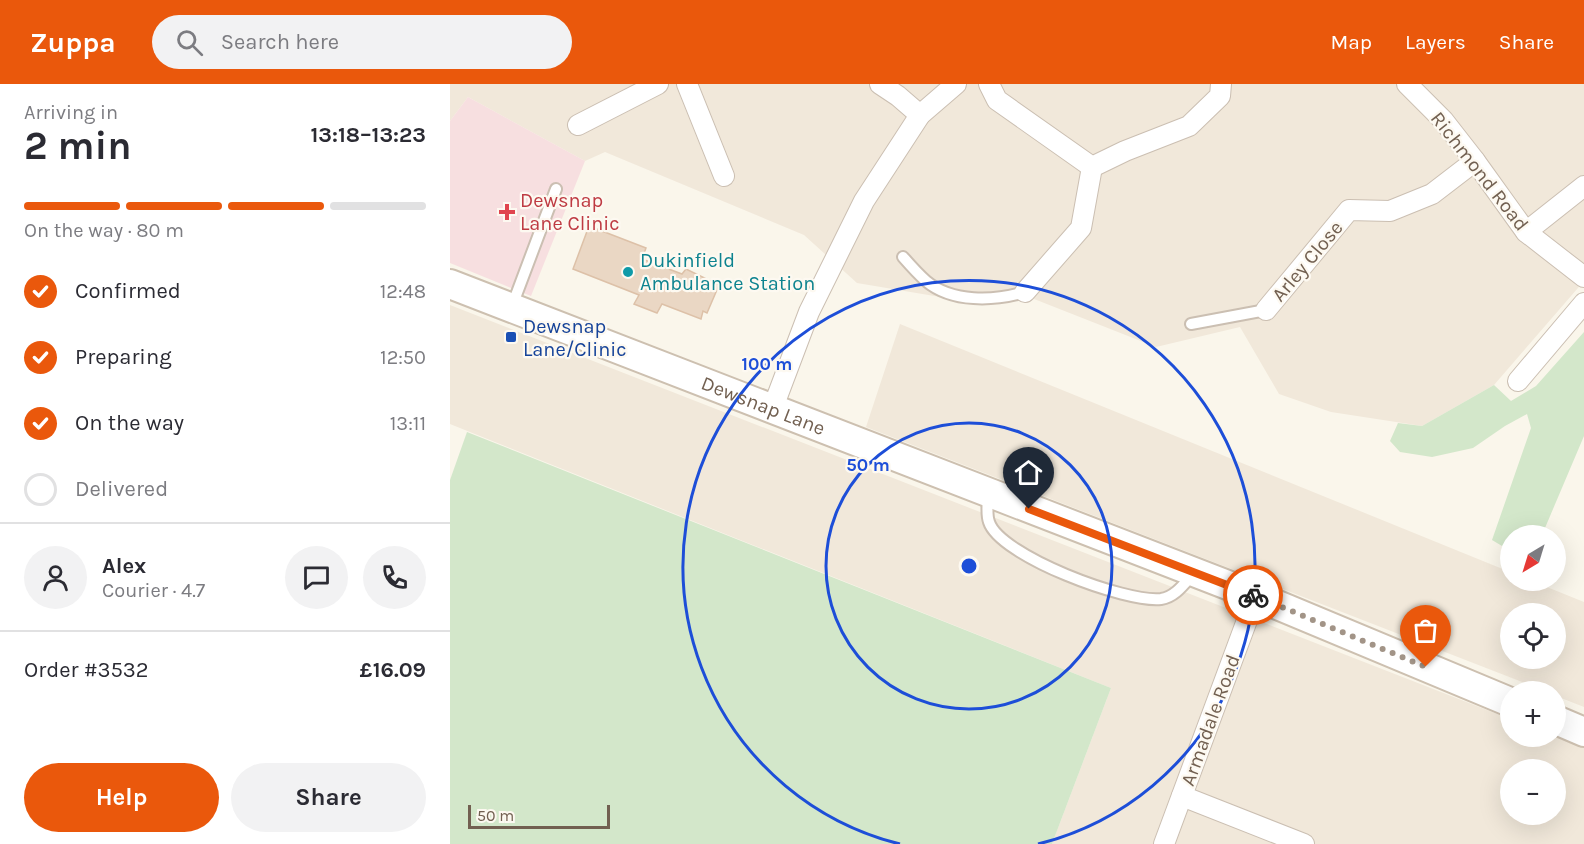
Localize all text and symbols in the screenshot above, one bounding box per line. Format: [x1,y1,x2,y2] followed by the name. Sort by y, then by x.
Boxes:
[152,15,572,69] search box
[30,26,116,59] text: Zuppa
[173,26,206,59] icon: search
[221,29,339,55] text: Search here
[1330,30,1372,54] text: Map
[1405,30,1466,54] text: Layers
[1499,30,1554,54] text: Share
[24,101,118,124] text: Arriving in
[1426,107,1533,236] street label: Richmond Road
[310,122,426,148] text: 13:18–13:23
[24,123,132,169] text: 2 min
[520,189,620,235] place label: Dewsnap Lane Clinic
[498,203,516,221] marker: Dewsnap Lane Clinic
[1267,216,1348,306] street label: Arley Close
[24,219,184,242] text: On the way · 80 m
[640,249,815,295] place label: Dukinfield Ambulance Station
[621,265,635,279] marker: Dukinfield Ambulance Station
[24,275,57,308] icon: check
[75,278,181,304] text: Confirmed
[380,280,426,303] text: 12:48
[523,315,627,361] place label: Dewsnap Lane/Clinic
[504,330,518,344] marker: Dewsnap Lane/Clinic
[24,341,57,374] icon: check
[75,344,172,370] text: Preparing
[380,346,426,369] text: 12:50
[742,353,792,375] text: 100 m
[698,371,828,440] street label: Dewsnap Lane
[24,407,57,440] icon: check
[75,410,184,436] text: On the way
[390,412,426,435] text: 13:11
[1003,447,1054,509] pin
[846,454,890,476] text: 50 m
[1012,456,1045,489] icon: home
[75,476,168,502] text: Delivered
[1500,525,1566,591] north arrow
[1500,525,1566,825] map controls
[24,546,87,609] button: person
[285,546,348,609] button: chat
[363,546,426,609] button: phone
[102,553,146,579] text: Alex
[959,556,979,576] centre of rings
[1223,565,1283,625] courier
[102,579,205,602] text: Courier · 4.7
[1237,579,1270,612] icon: bike
[1500,603,1566,669] button: locate
[1400,605,1451,667] pin
[1409,614,1442,647] icon: bag
[1176,651,1245,789] street label: Armadale Road
[24,657,149,683] text: Order #3532
[360,657,426,683] text: £16.09
[1500,681,1566,747] button: +
[1500,759,1566,825] button: −
[24,763,219,832] button: Help
[231,763,426,832] button: Share
[468,802,610,830] scale bar
[477,806,514,825] text: 50 m

